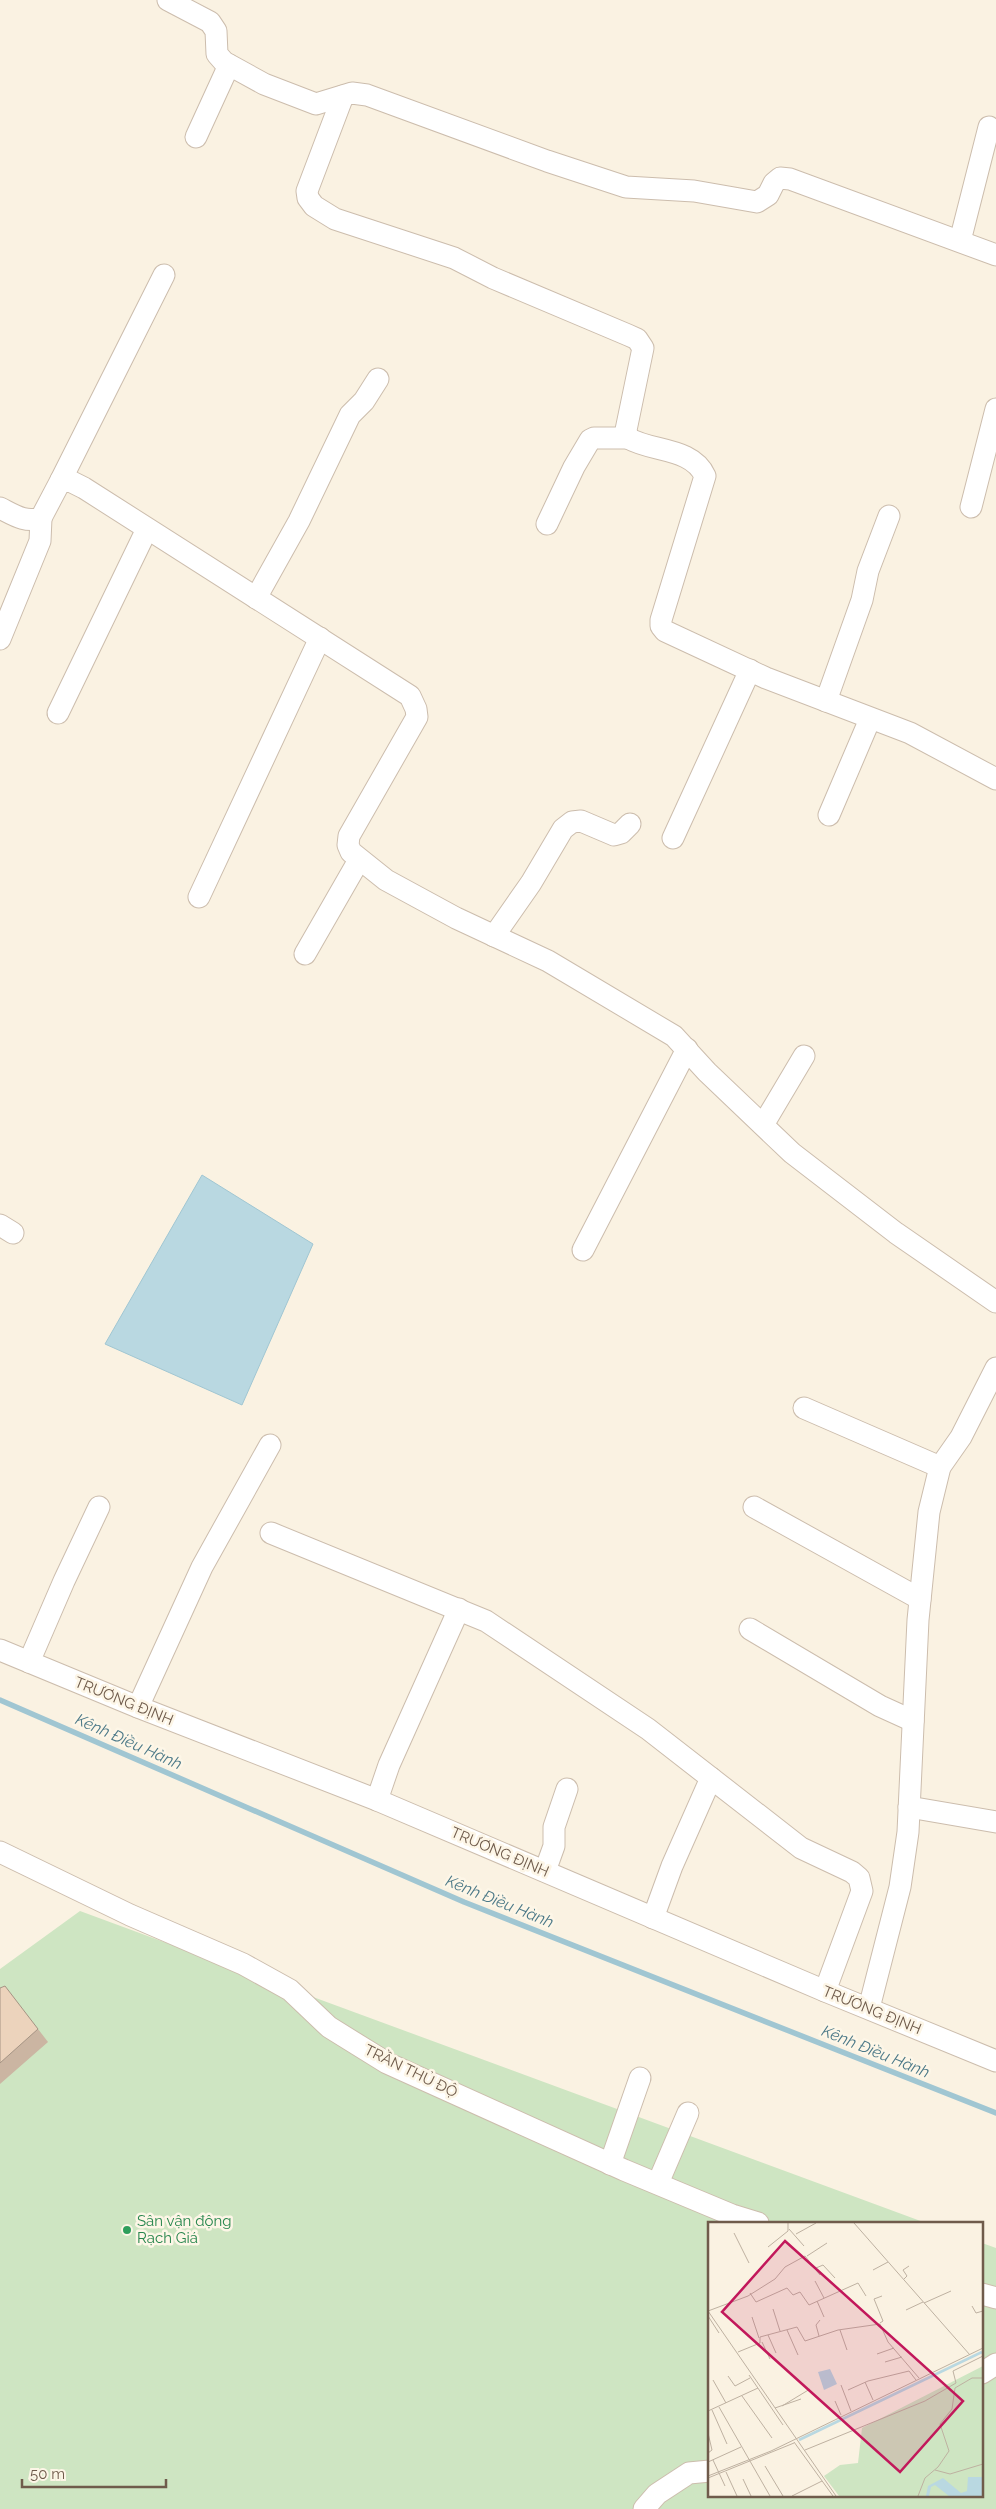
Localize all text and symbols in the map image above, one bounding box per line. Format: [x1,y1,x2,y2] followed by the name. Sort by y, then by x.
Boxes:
[72,1673,176,1729] street label: TRƯƠNG ĐỊNH
[73,1709,185,1773] water label: Kênh Điều Hành
[448,1823,552,1881] street label: TRƯƠNG ĐỊNH
[443,1871,557,1932] water label: Kênh Điều Hành
[820,1982,924,2038] street label: TRƯƠNG ĐỊNH
[819,2021,933,2082] water label: Kênh Điều Hành
[361,2040,461,2101] street label: TRẦN THỦ ĐỘ
[137,2212,231,2247] place label: Sân vận động Rạch Giá
[708,2222,984,2496] inset map
[121,2224,133,2236] marker: Sân vận động Rạch Giá
[22,2456,166,2488] scale bar
[30,2465,65,2483] text: 50 m

